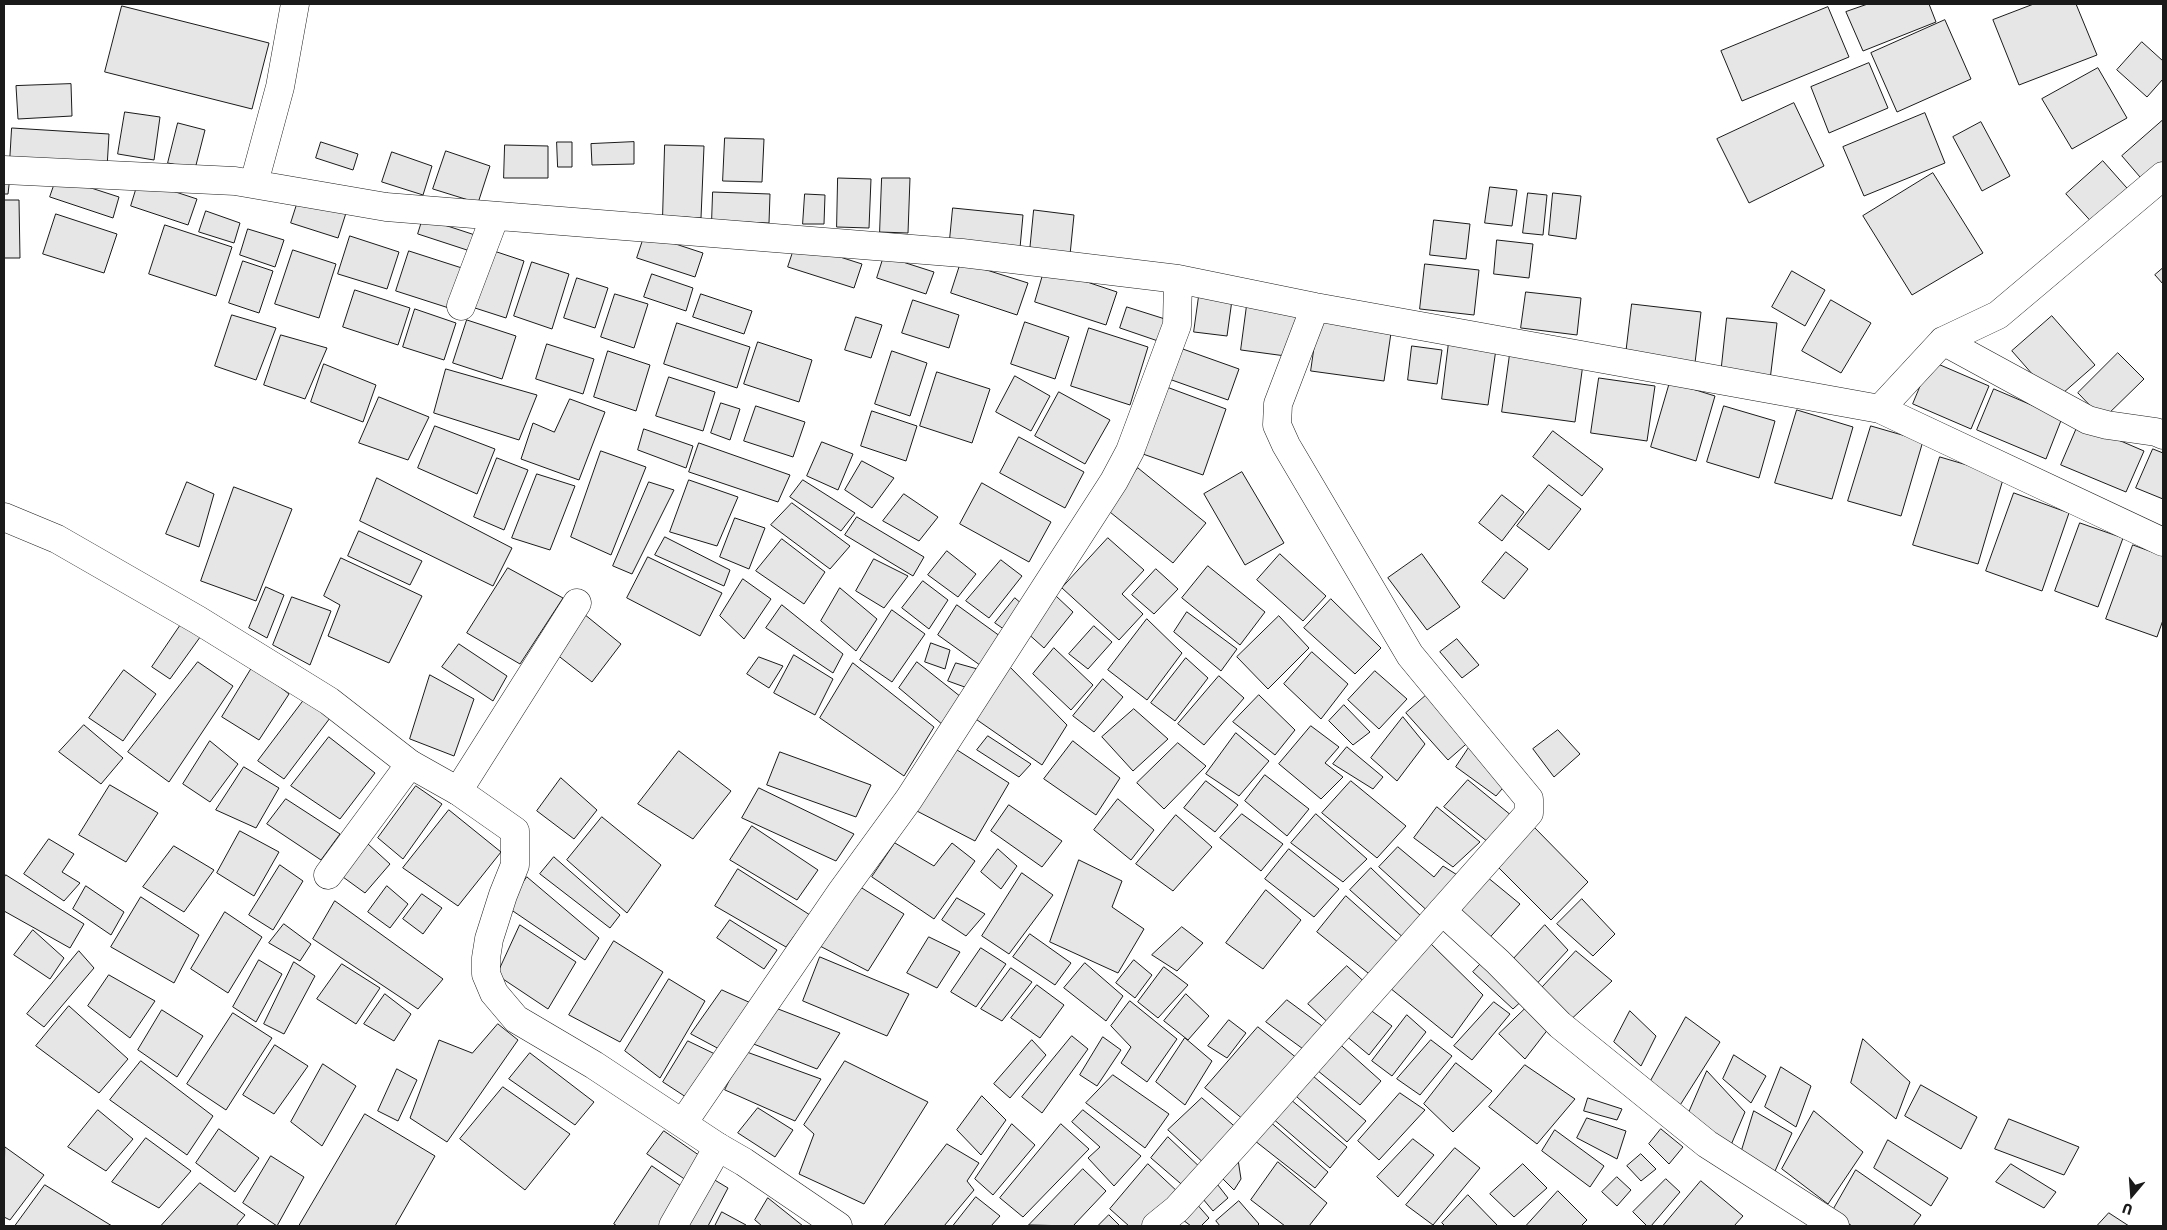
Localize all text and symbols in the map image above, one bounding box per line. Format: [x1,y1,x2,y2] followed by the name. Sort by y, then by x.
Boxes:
[2107,1170,2157,1220] north arrow
[2120,1198,2135,1220] text: U

